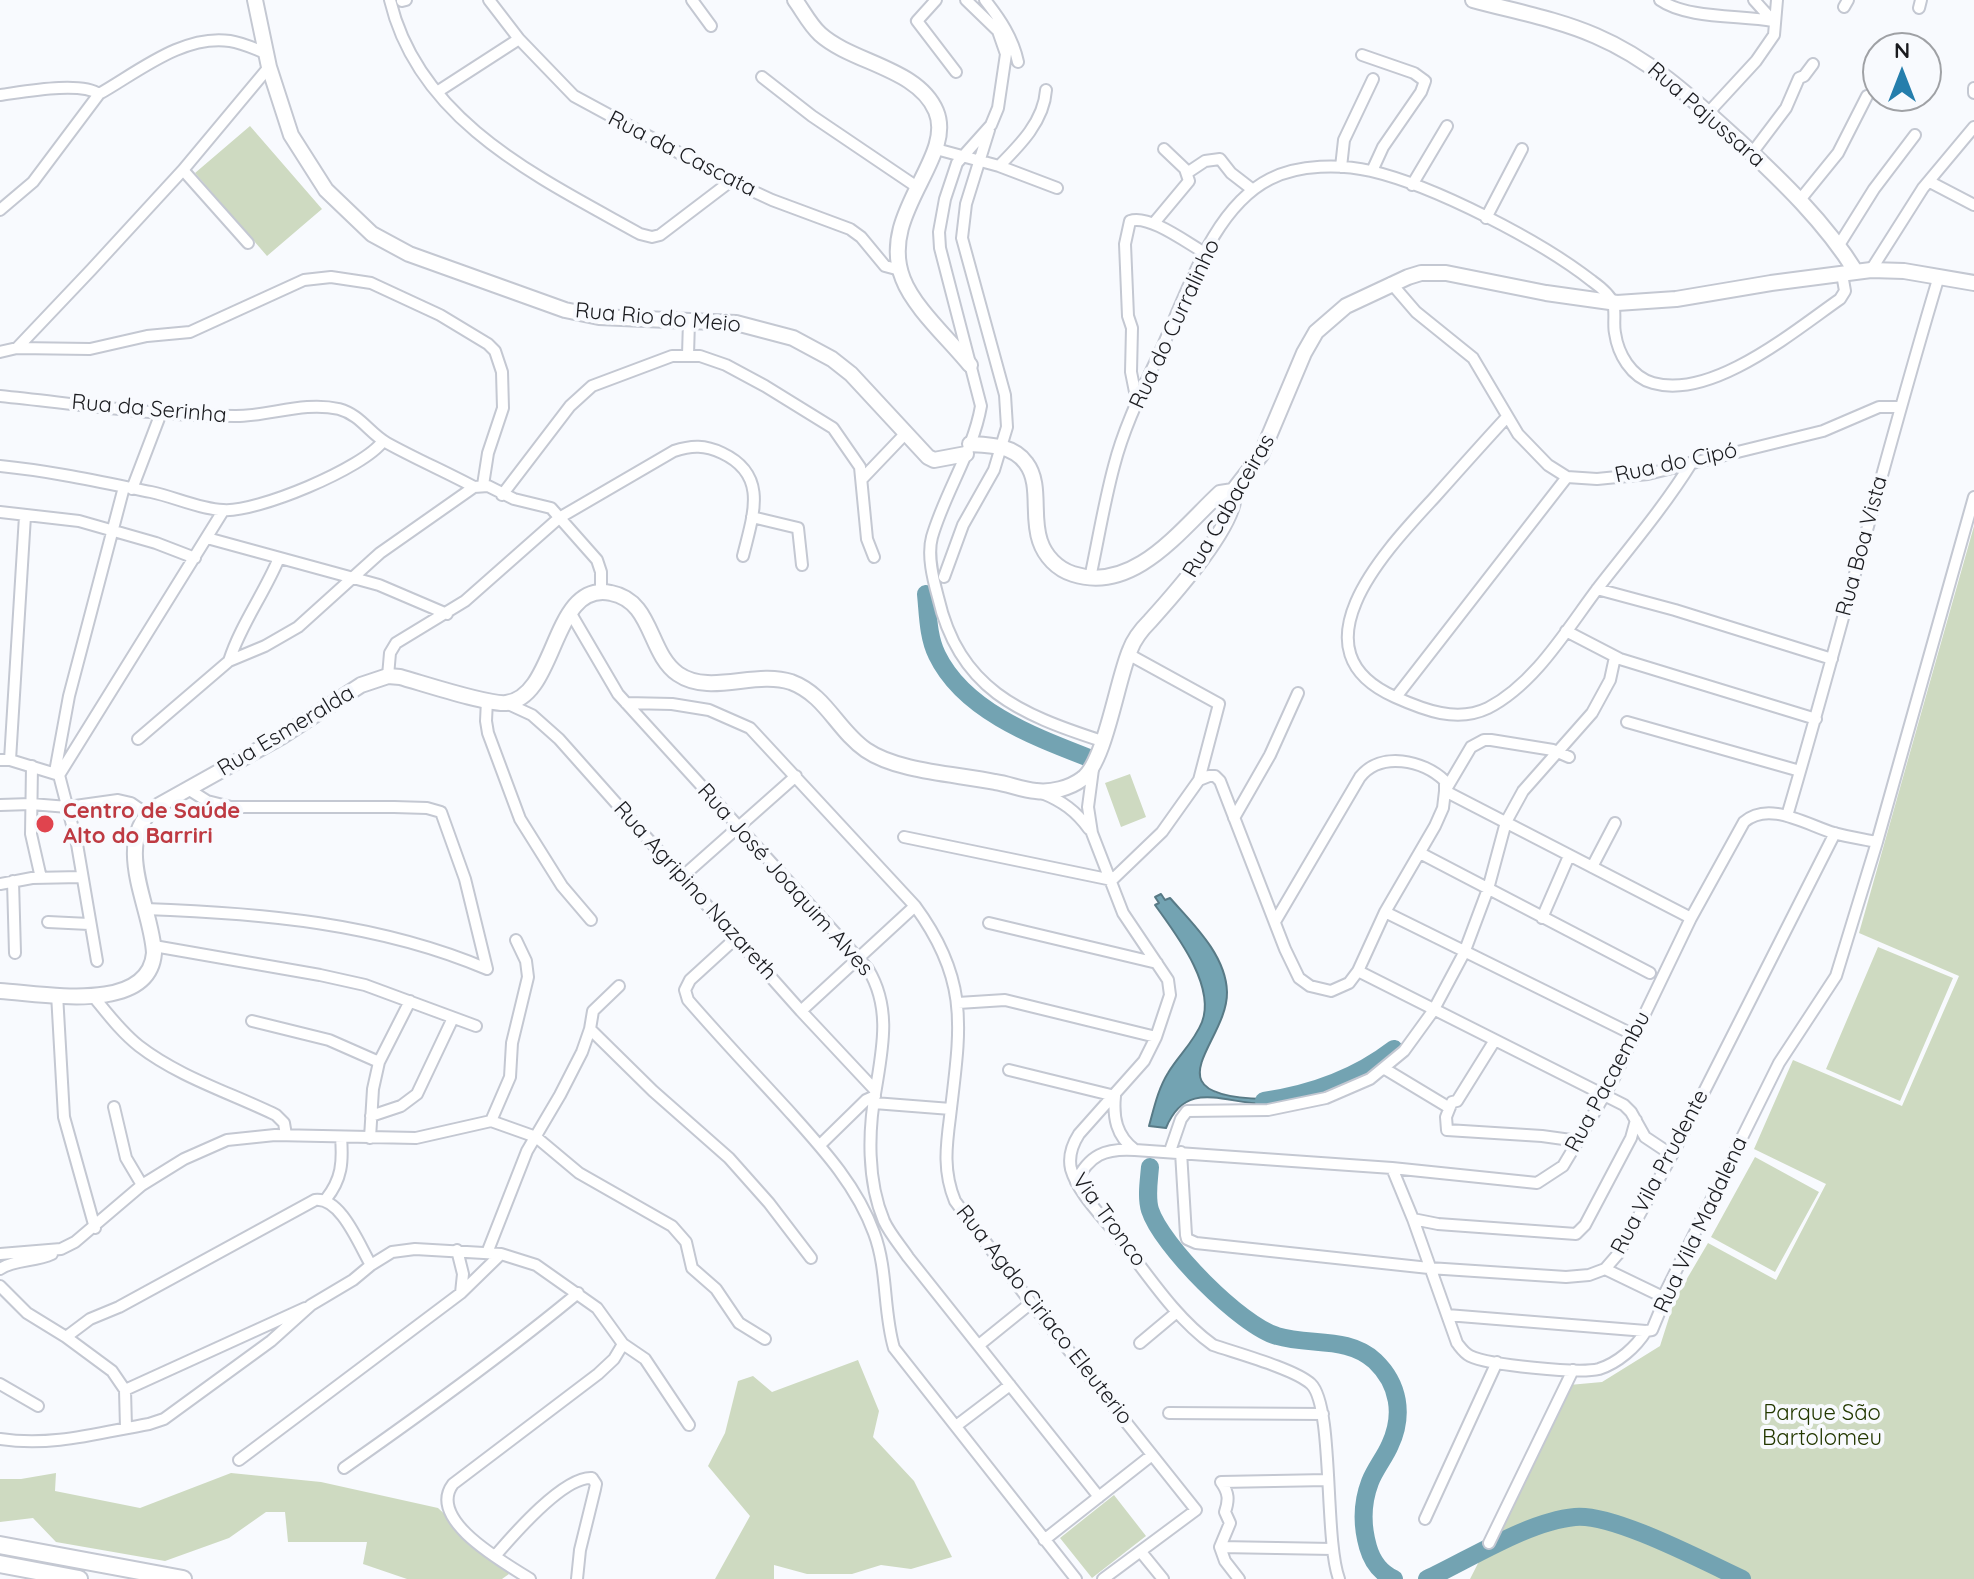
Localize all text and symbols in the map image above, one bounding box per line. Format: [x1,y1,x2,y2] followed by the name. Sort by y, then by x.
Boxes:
[1862,32,1942,112] north arrow
[1894,36,1910,64] text: N
[1642,57,1770,173] street label: Rua Pajussara
[604,105,760,203] street label: Rua da Cascata
[1124,235,1226,413] street label: Rua do Curralinho
[574,298,742,338] street label: Rua Rio do Meio
[70,389,228,429] street label: Rua da Serinha
[1177,430,1281,582] street label: Rua Cabaceiras
[1612,437,1740,489] street label: Rua do Cipó
[1831,473,1893,619] street label: Rua Boa Vista
[213,680,359,782] street label: Rua Esmeralda
[692,778,878,982] street label: Rua José Joaquim Alves
[608,796,782,986] street label: Rua Agripino Nazareth
[63,798,240,850] place label: Centro de Saúde Alto do Barriri
[34,813,56,835] marker: Centro de Saúde Alto do Barriri
[1560,1007,1656,1157] street label: Rua Pacaembu
[1606,1085,1714,1259] street label: Rua Vila Prudente
[1649,1133,1753,1317] street label: Rua Vila Madalena
[1066,1168,1152,1272] street label: Via Tronco
[950,1200,1138,1430] street label: Rua Agdo Ciriaco Eleuterio
[1762,1400,1882,1452] park label: Parque São Bartolomeu

